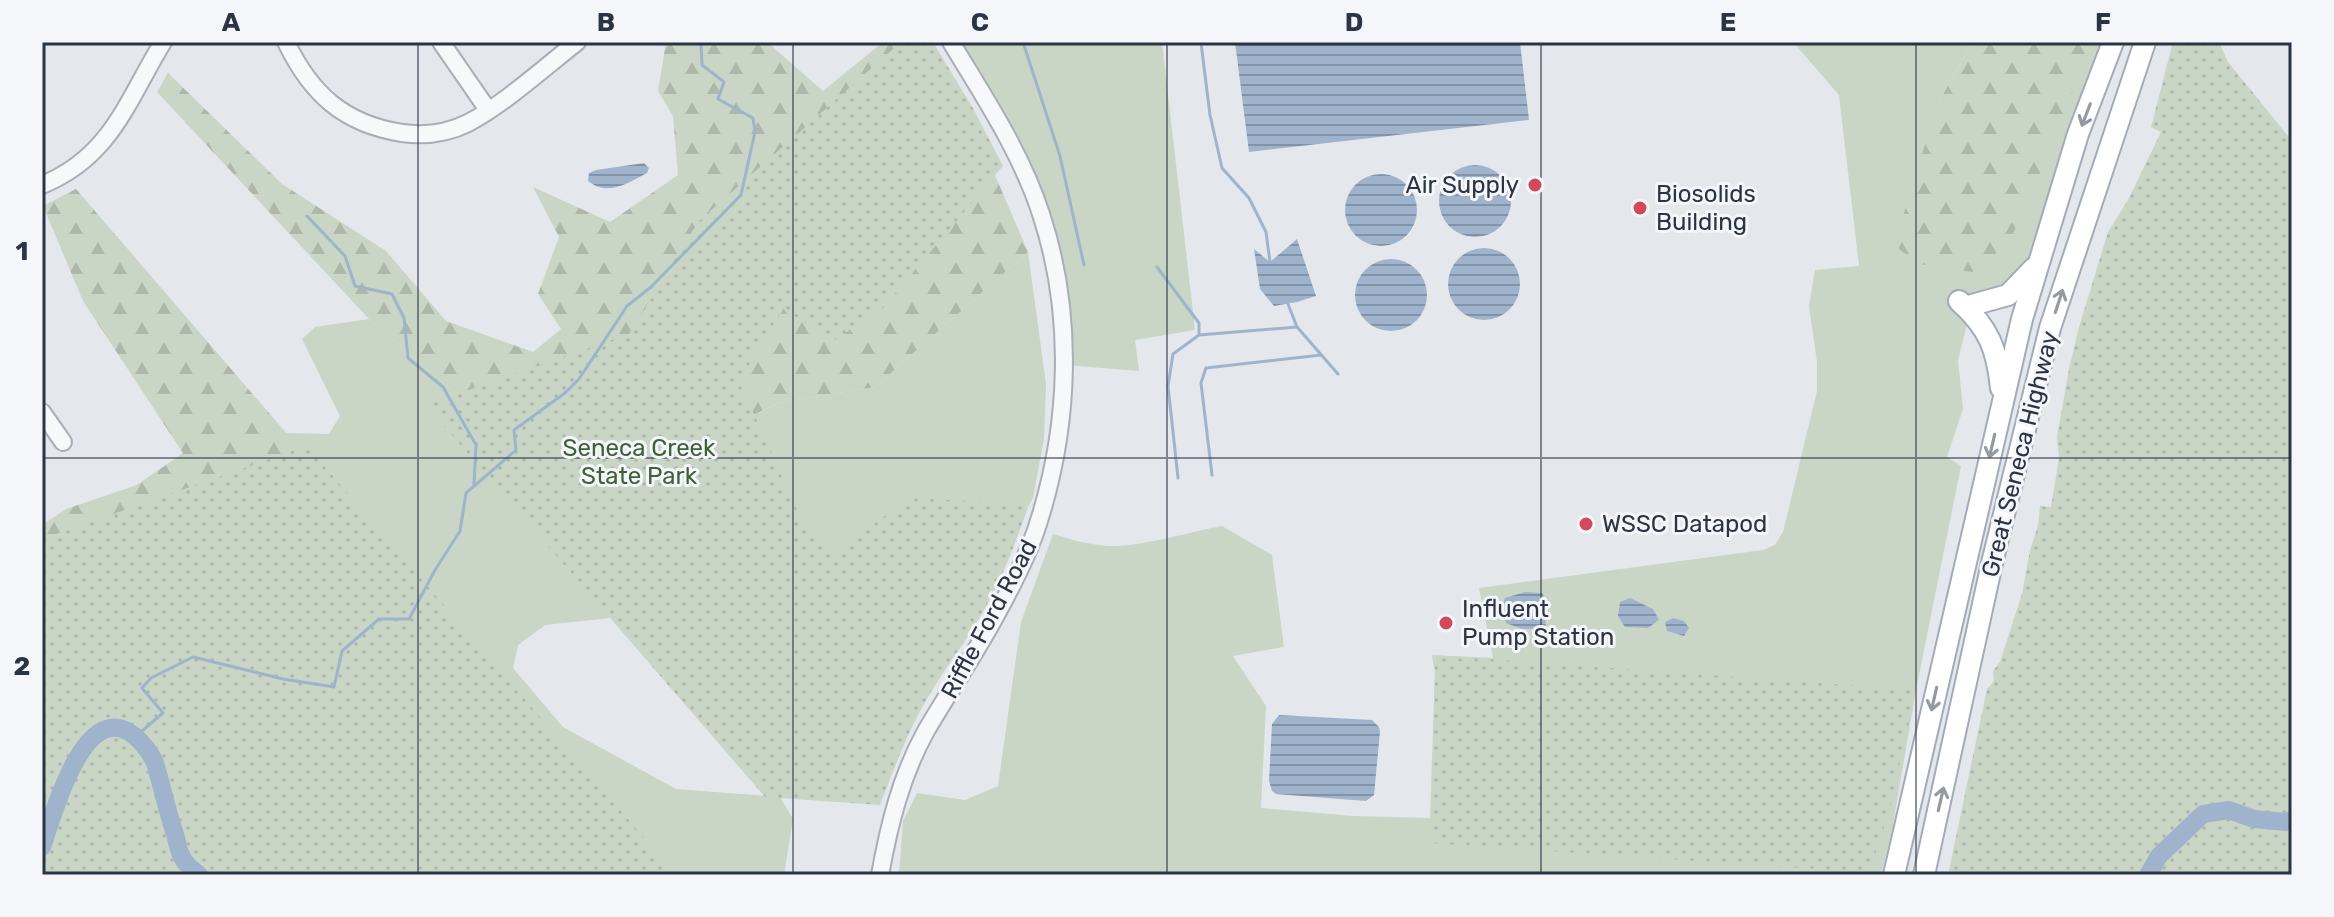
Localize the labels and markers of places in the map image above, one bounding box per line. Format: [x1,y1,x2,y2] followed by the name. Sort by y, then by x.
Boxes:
[1406,171,1519,199] place label: Air Supply
[1526,176,1544,194] marker: Air Supply
[1656,180,1756,236] place label: Biosolids Building
[1631,199,1649,217] marker: Biosolids Building
[1602,510,1767,538] place label: WSSC Datapod
[1577,515,1595,533] marker: WSSC Datapod
[1462,595,1614,651] place label: Influent Pump Station
[1437,614,1455,632] marker: Influent Pump Station

